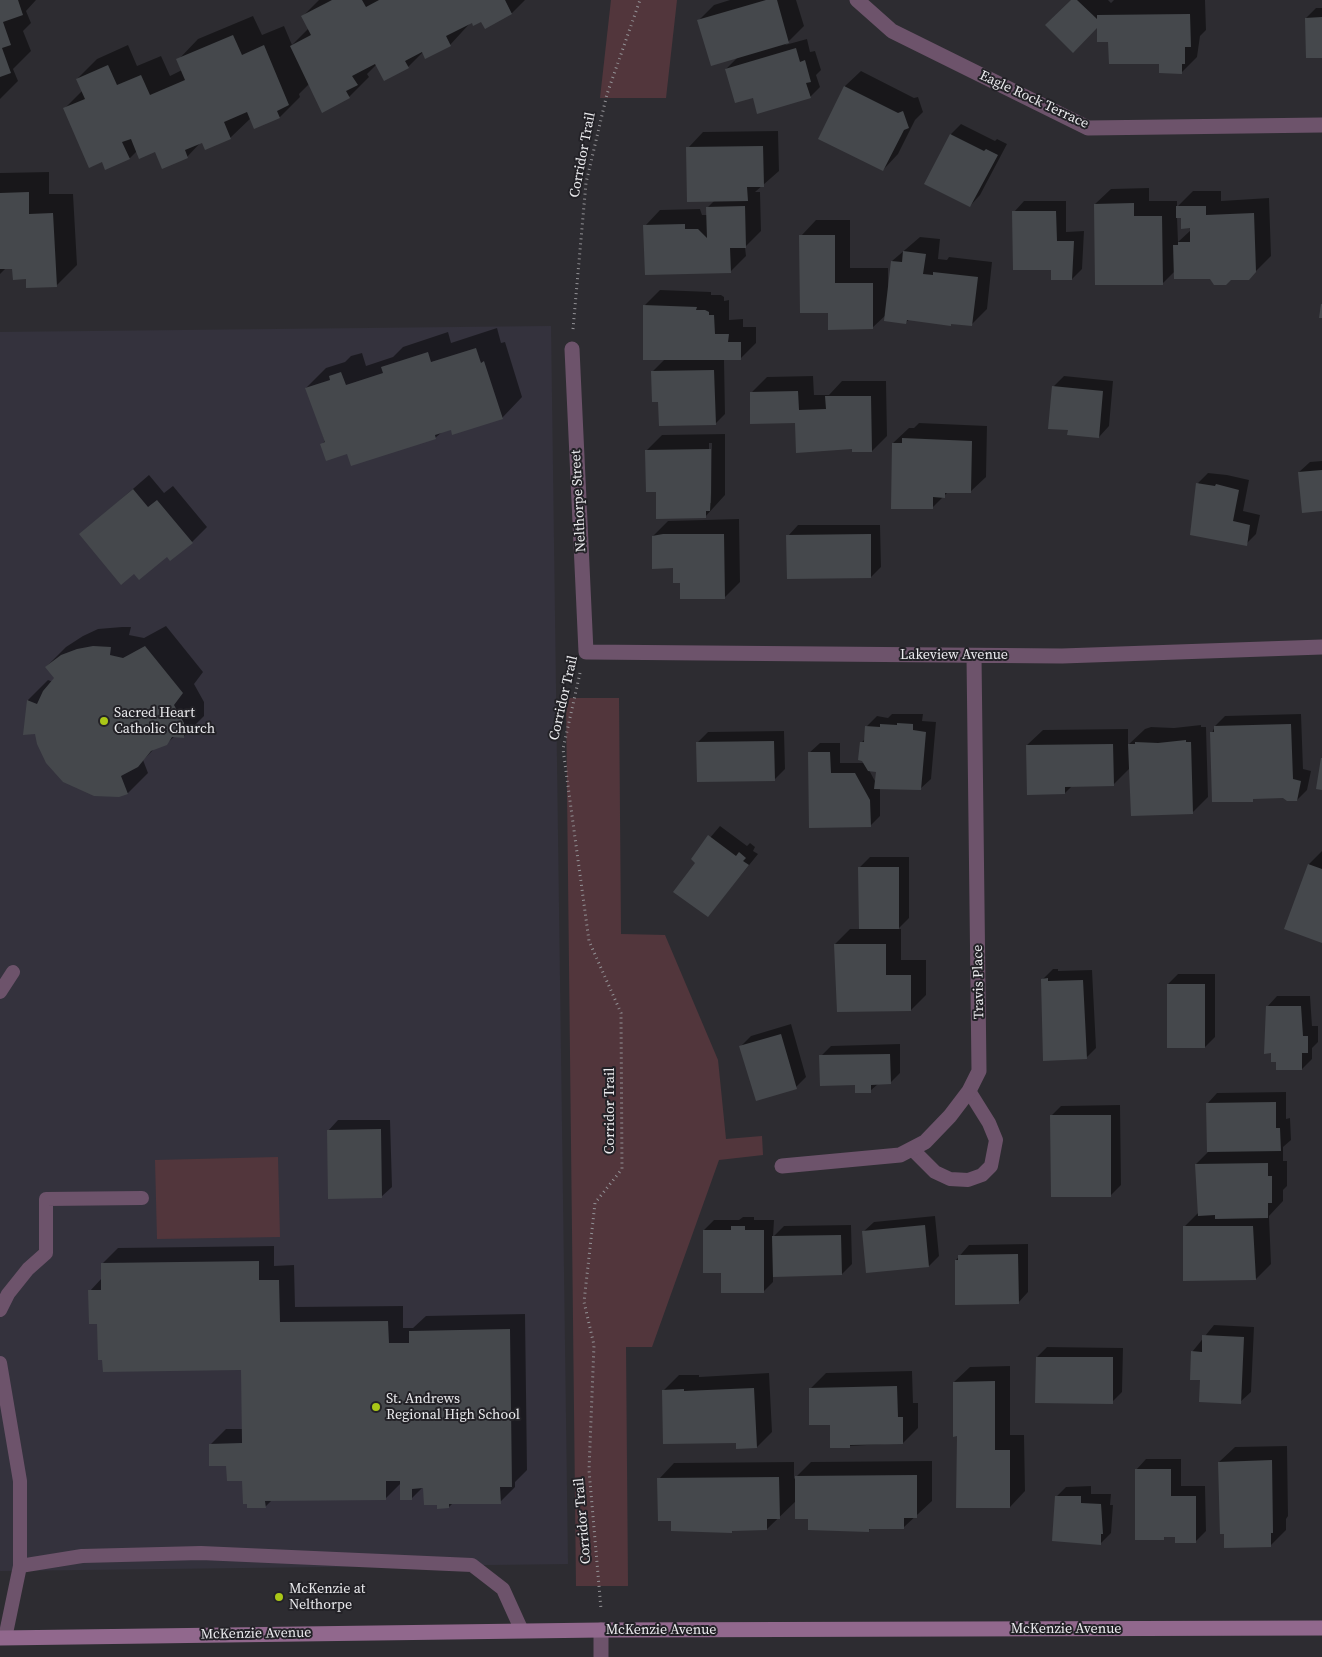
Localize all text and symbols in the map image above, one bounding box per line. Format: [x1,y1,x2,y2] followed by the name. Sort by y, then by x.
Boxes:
[977,67,1091,133] street label: Eagle Rock Terrace
[566,111,600,199] street label: Corridor Trail
[568,449,590,553] street label: Nelthorpe Street
[900,647,1008,663] street label: Lakeview Avenue
[546,654,582,742] street label: Corridor Trail
[114,705,215,738] place label: Sacred Heart Catholic Church
[98,715,110,727] marker: Sacred Heart Catholic Church
[970,945,988,1019] street label: Travis Place
[602,1068,618,1154] street label: Corridor Trail
[386,1391,520,1424] place label: St. Andrews Regional High School
[370,1401,382,1413] marker: St. Andrews Regional High School
[571,1477,595,1565] street label: Corridor Trail
[289,1581,365,1614] place label: McKenzie at Nelthorpe
[273,1591,285,1603] marker: McKenzie at Nelthorpe
[1011,1621,1121,1637] street label: McKenzie Avenue
[606,1622,716,1638] street label: McKenzie Avenue
[201,1625,311,1643] street label: McKenzie Avenue

